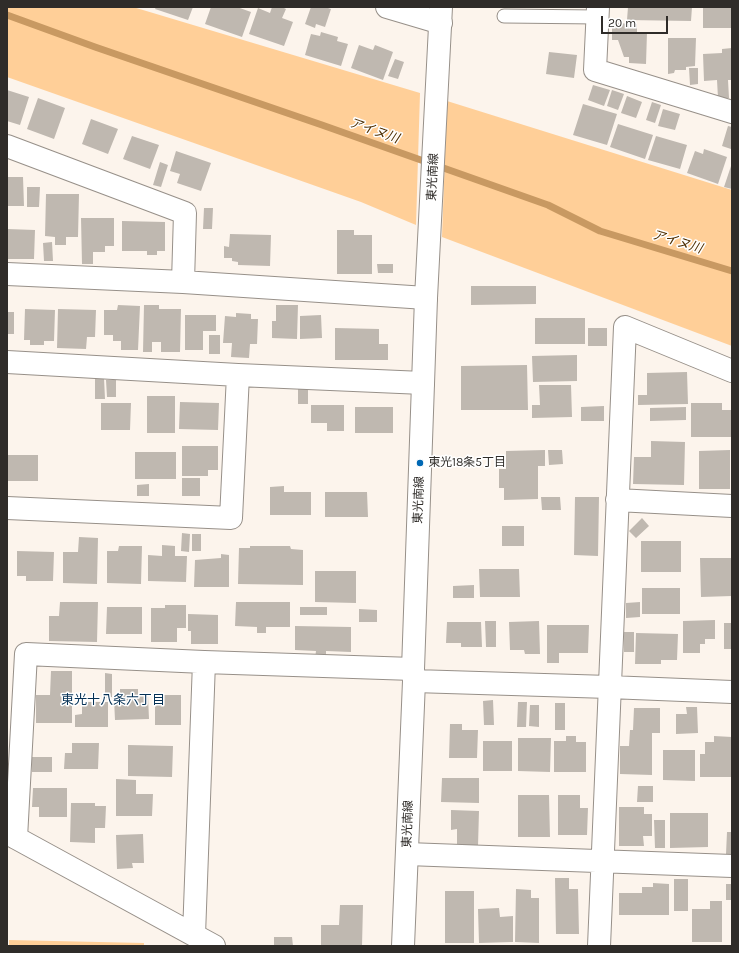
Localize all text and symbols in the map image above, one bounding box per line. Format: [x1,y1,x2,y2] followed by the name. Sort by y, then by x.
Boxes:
[603,8,670,34] scale bar
[608,16,636,30] text: 20 m
[347,115,401,147] water label: アイヌ川
[425,153,441,201] street label: 東光南線
[650,227,704,257] water label: アイヌ川
[428,456,506,470] place label: 東光18条5丁目
[415,458,425,468] marker: 東光18条5丁目
[411,476,427,524] street label: 東光南線
[61,692,165,708] district label: 東光十八条六丁目
[400,800,416,848] street label: 東光南線

